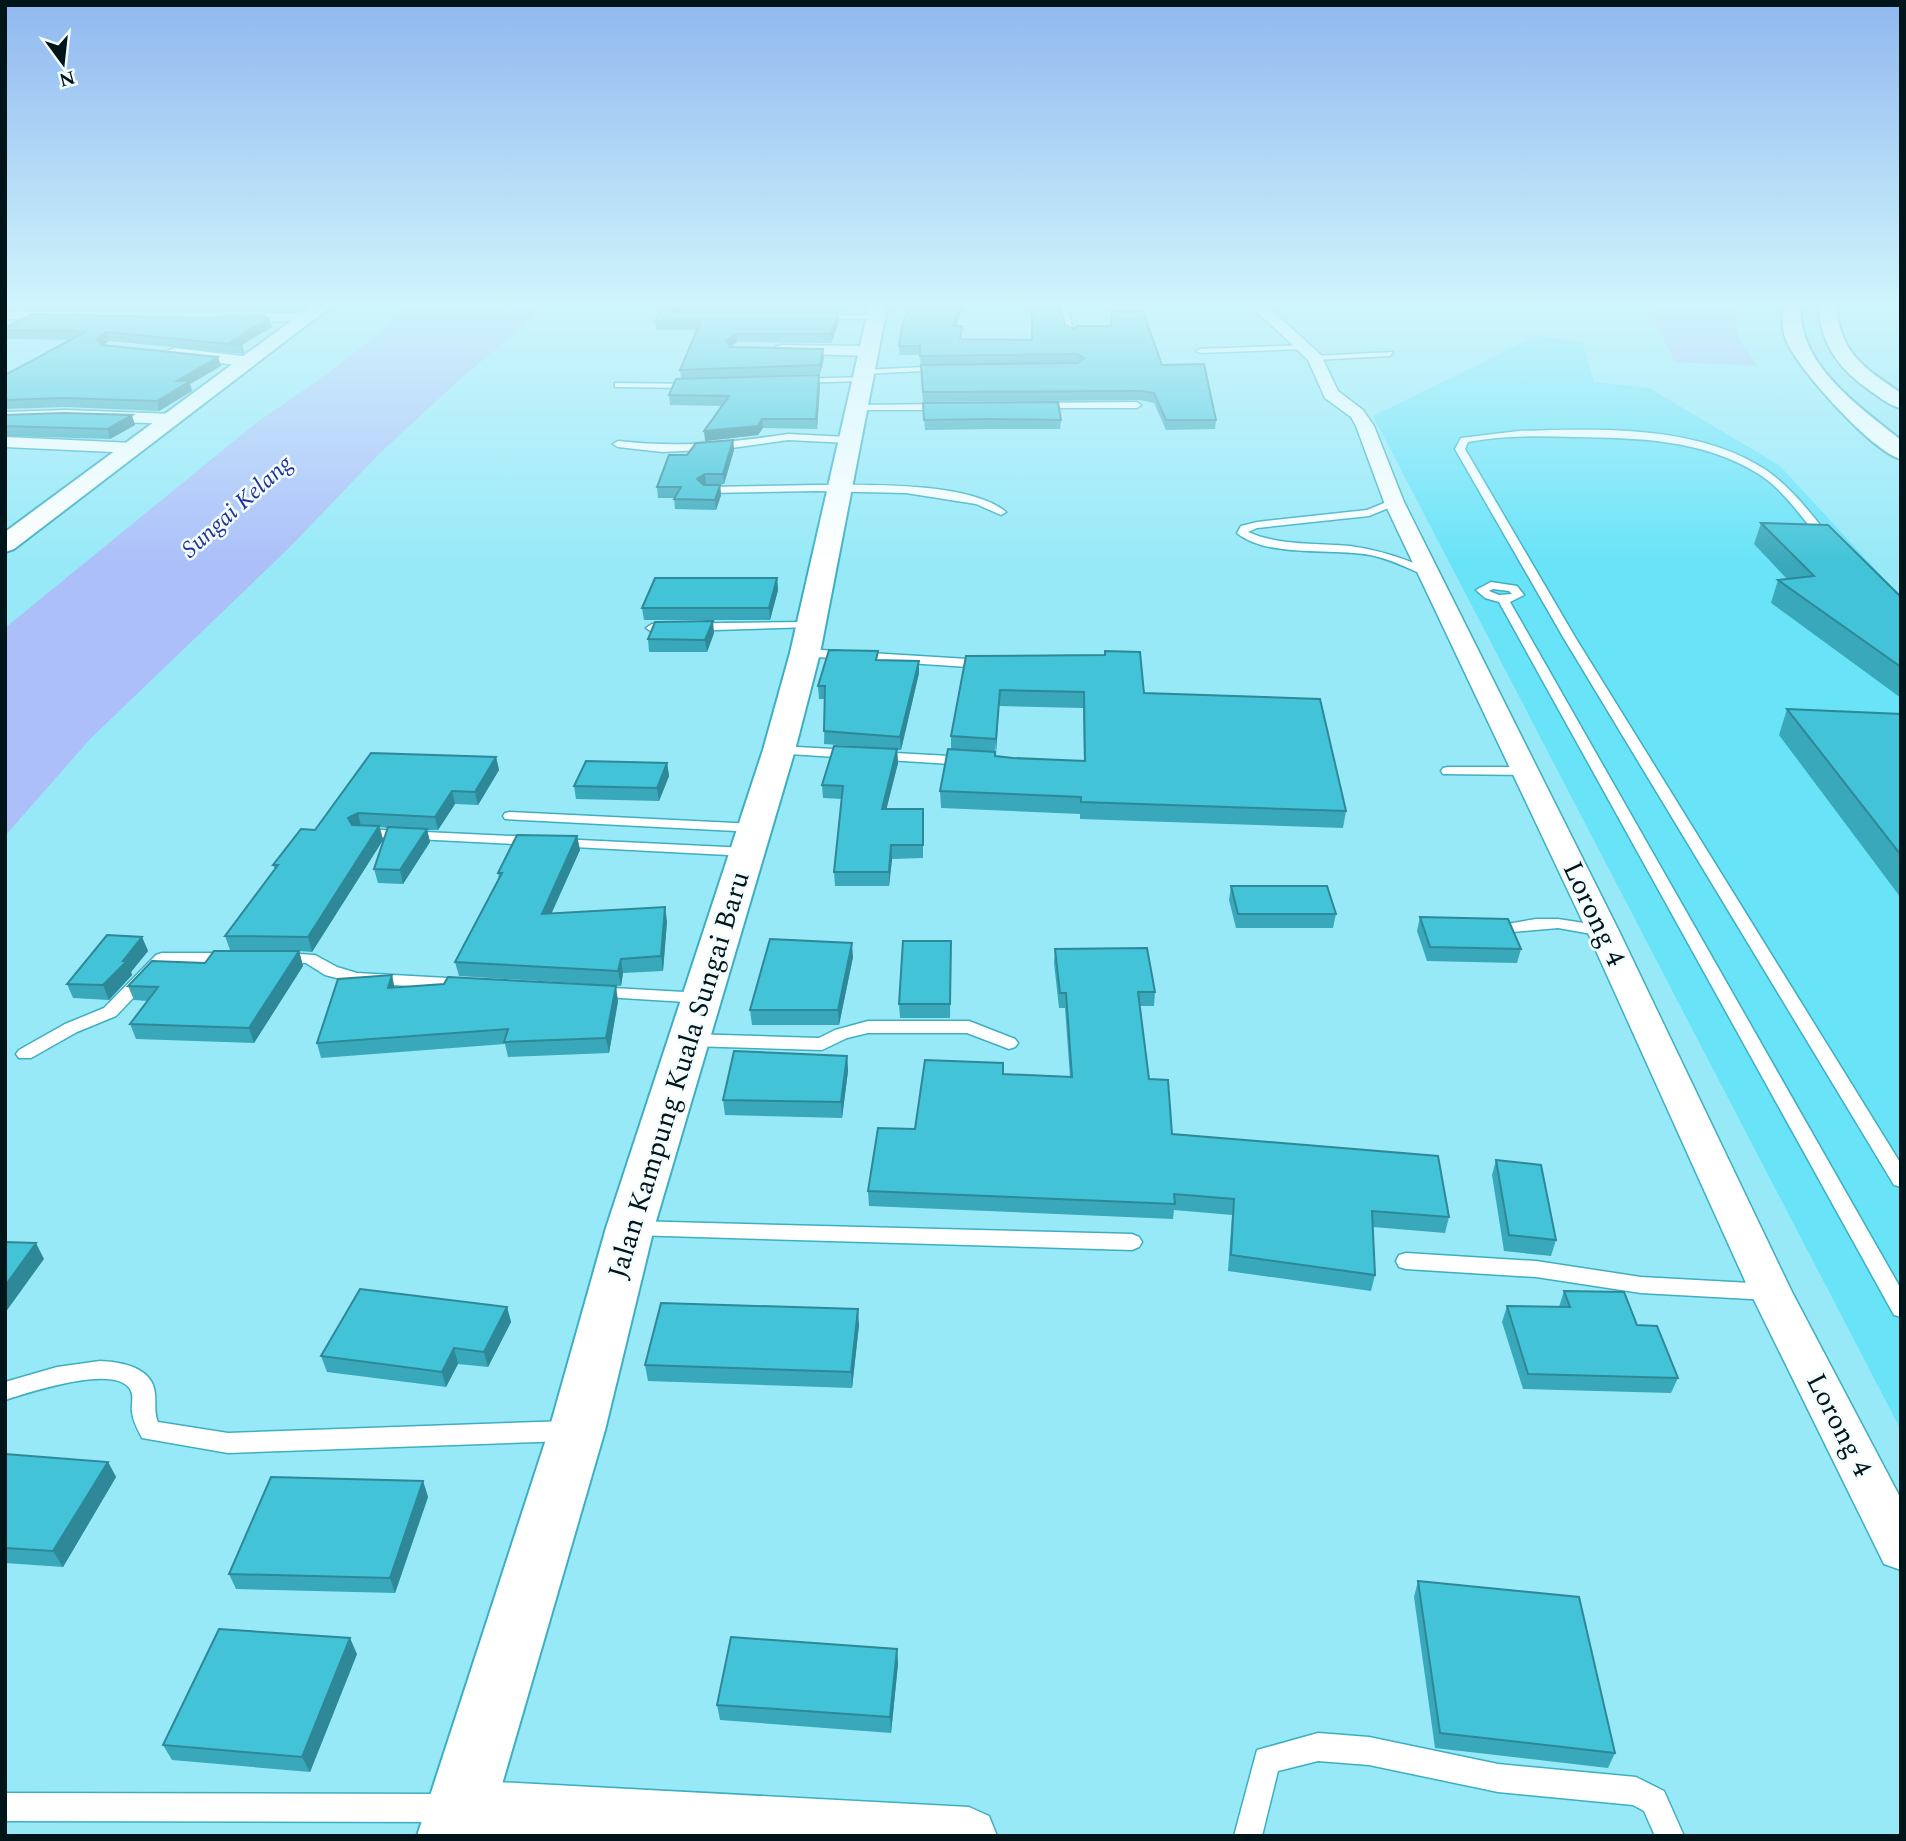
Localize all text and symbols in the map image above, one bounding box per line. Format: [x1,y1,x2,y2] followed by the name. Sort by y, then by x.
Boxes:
[28,28,98,98] north arrow
[56,62,78,94] text: N
[173,446,302,567] water label: Sungai Kelang
[1551,854,1637,974] street label: Lorong 4
[596,866,762,1284] street label: Jalan Kampung Kuala Sungai Baru
[1795,1366,1883,1484] street label: Lorong 4

